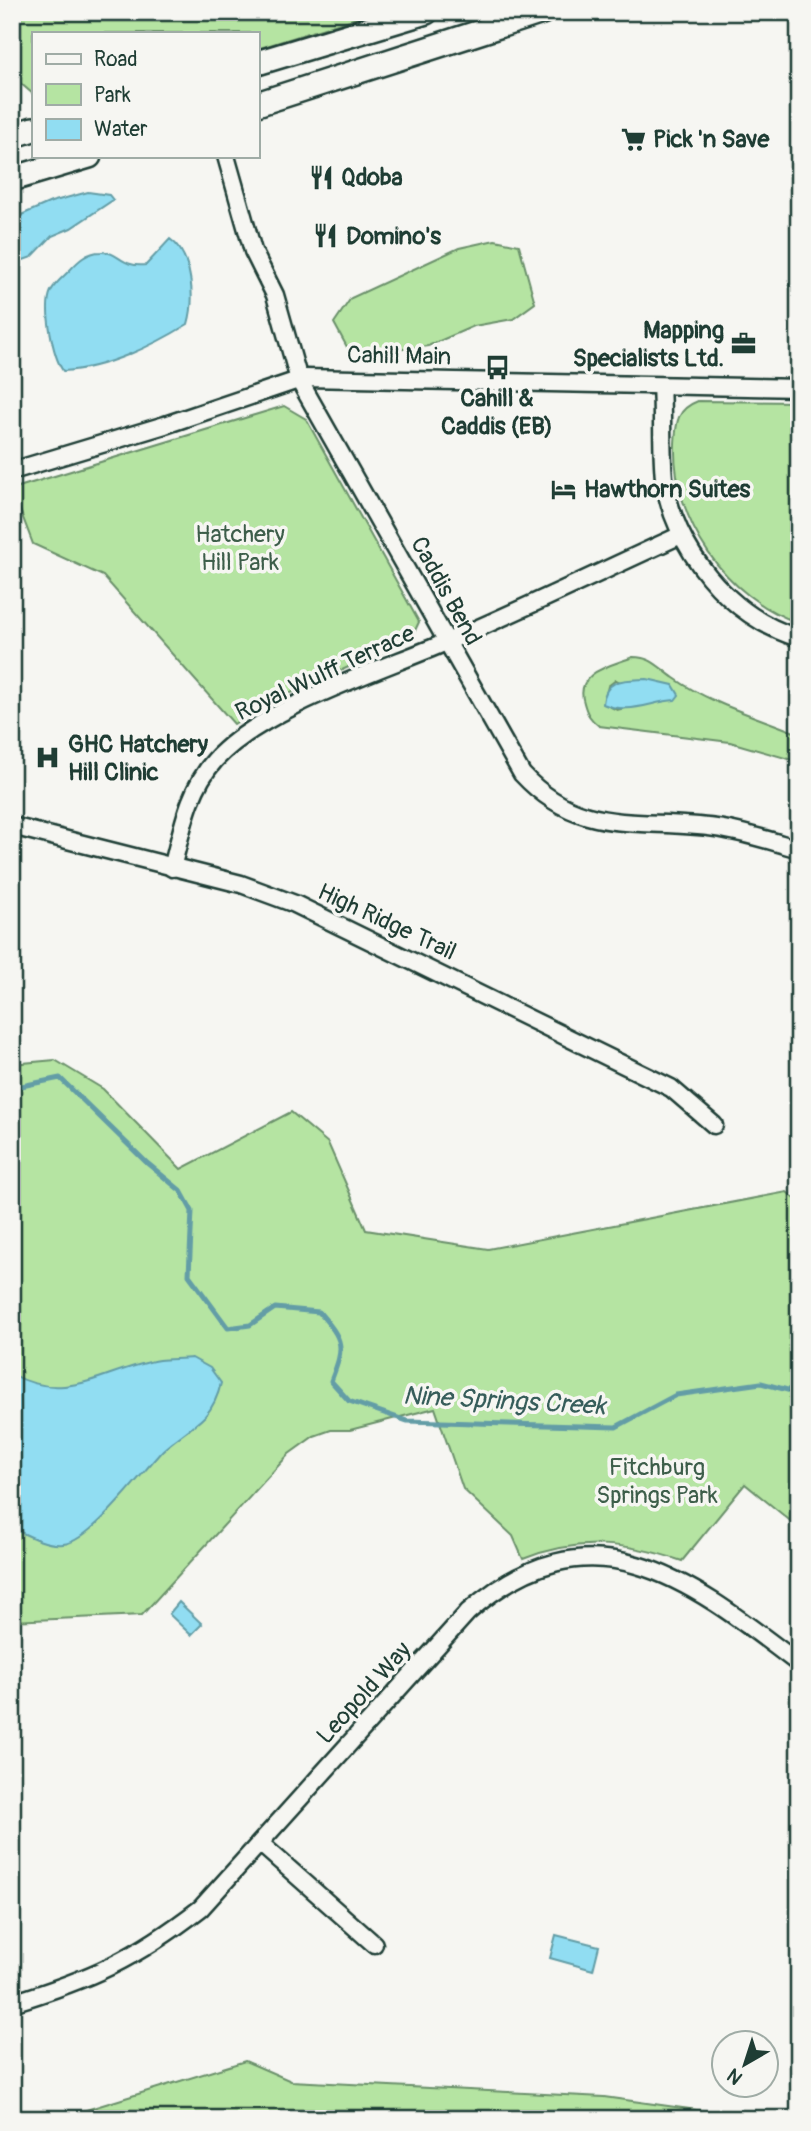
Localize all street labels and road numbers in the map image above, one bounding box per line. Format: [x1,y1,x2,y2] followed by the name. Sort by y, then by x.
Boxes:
[347,341,451,371] street label: Cahill Main
[404,531,488,651] street label: Caddis Bend
[231,619,419,727] street label: Royal Wulff Terrace
[313,877,461,967] street label: High Ridge Trail
[311,1636,417,1750] street label: Leopold Way

